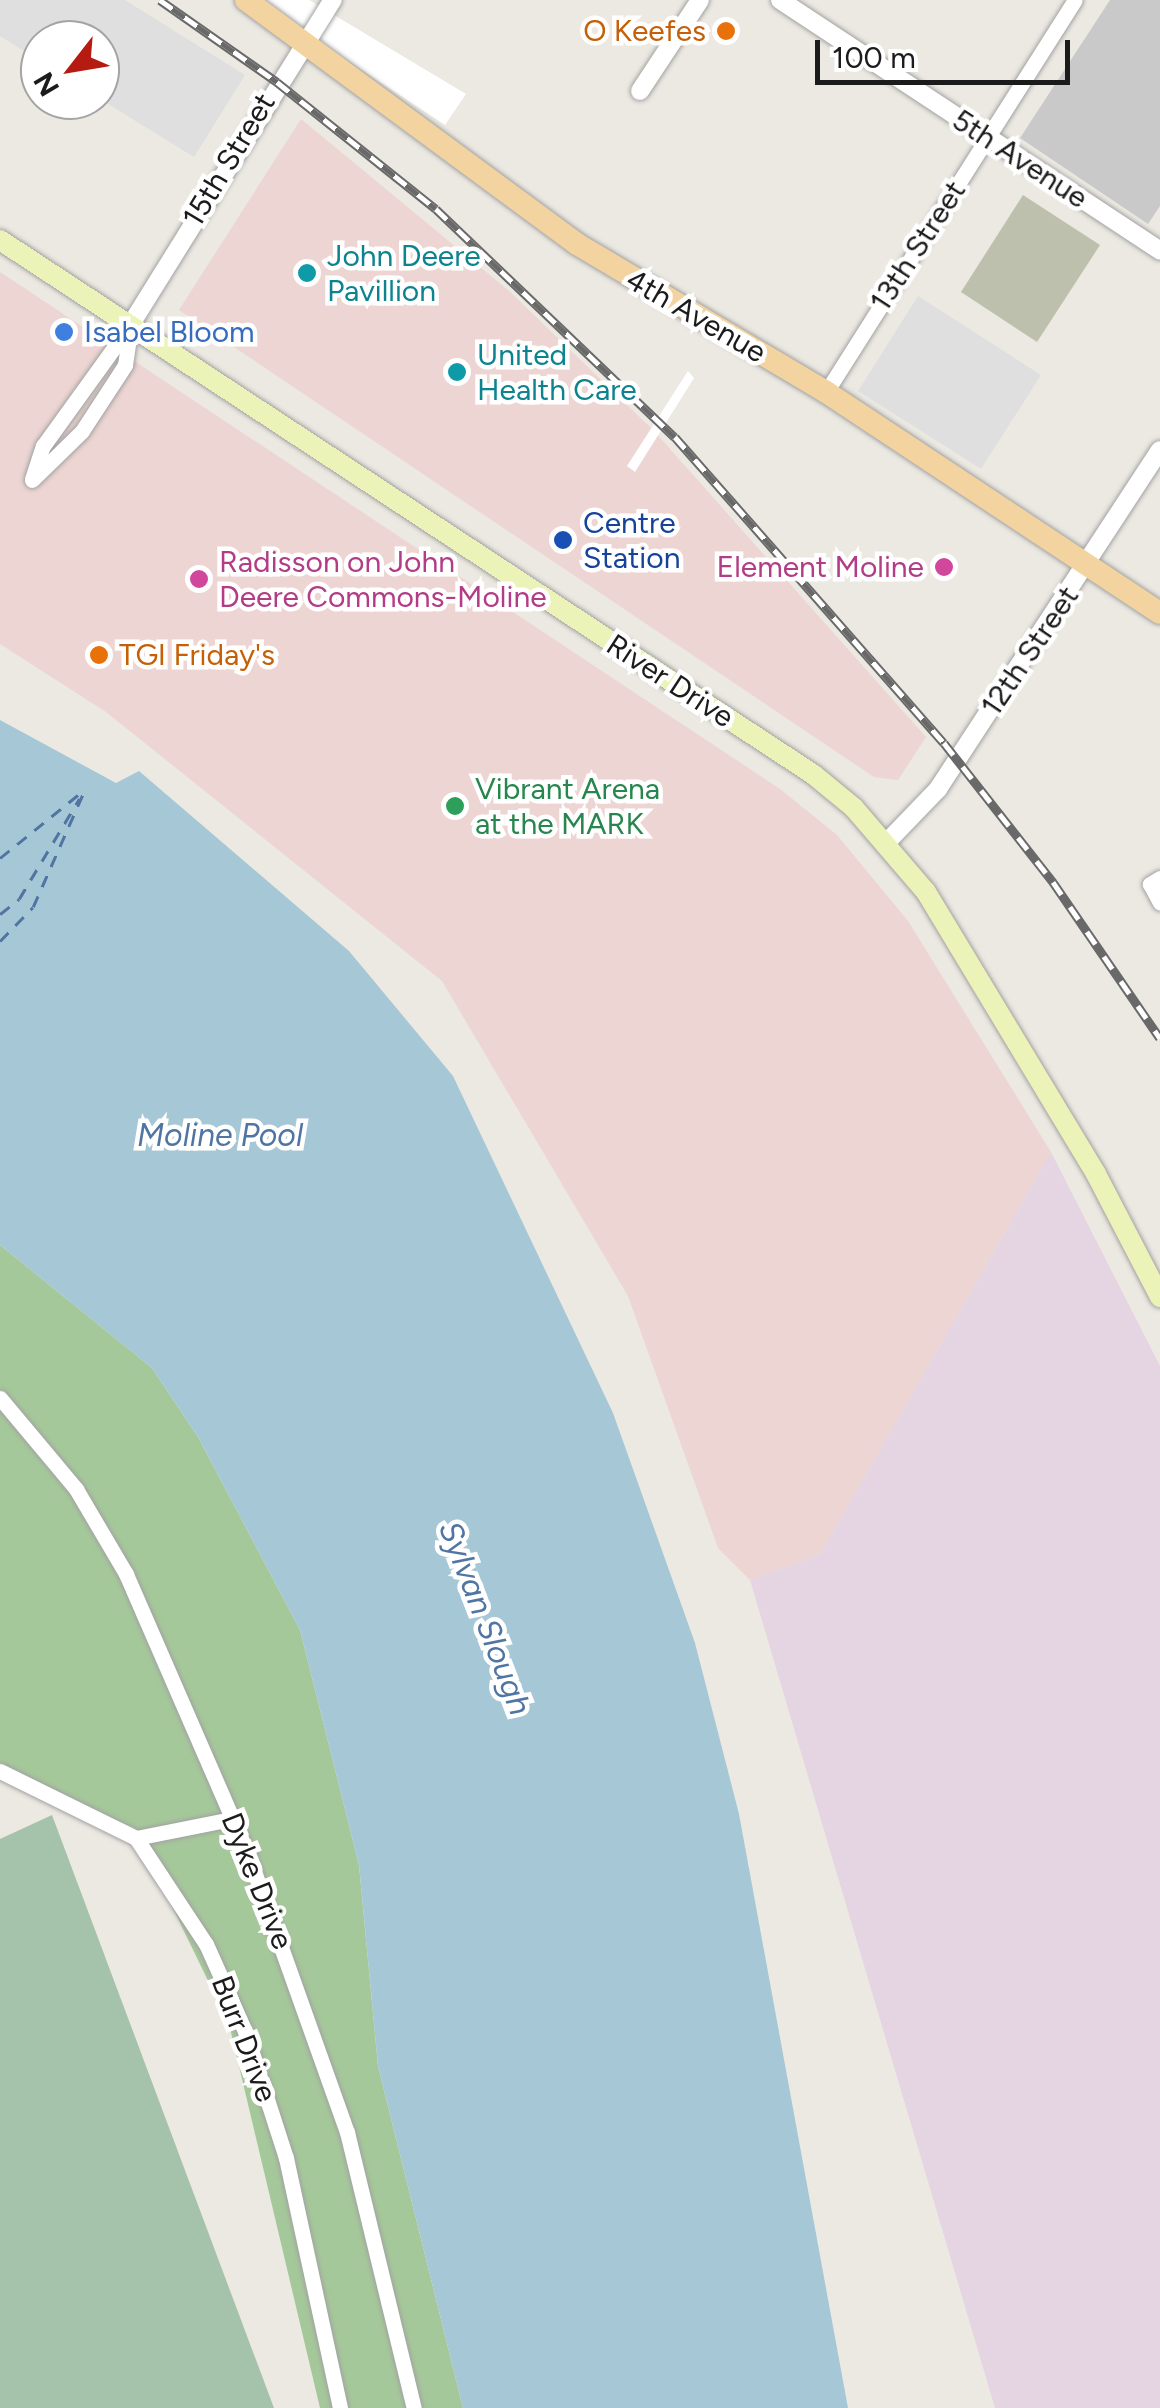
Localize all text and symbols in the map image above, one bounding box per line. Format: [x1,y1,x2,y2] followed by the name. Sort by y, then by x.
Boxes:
[583,13,706,49] place label: O Keefes
[20,20,120,120] north arrow
[715,20,737,42] marker: O Keefes
[820,20,1075,82] scale bar
[832,39,916,76] text: 100 m
[26,66,66,102] text: N
[175,87,283,233] street label: 15th Street
[946,102,1094,216] street label: 5th Avenue
[863,174,973,318] street label: 13th Street
[327,238,481,308] place label: John Deere Pavillion
[296,262,318,284] marker: John Deere Pavillion
[620,262,772,370] street label: 4th Avenue
[84,314,255,350] place label: Isabel Bloom
[53,321,75,343] marker: Isabel Bloom
[477,337,637,408] place label: United Health Care
[446,361,468,383] marker: United Health Care
[583,505,680,576] place label: Centre Station
[552,529,574,551] marker: Centre Station
[219,544,547,614] place label: Radisson on John Deere Commons-Moline
[716,549,924,585] place label: Element Moline
[933,556,955,578] marker: Element Moline
[188,568,210,590] marker: Radisson on John Deere Commons-Moline
[974,579,1086,723] street label: 12th Street
[600,627,740,735] street label: River Drive
[119,637,275,673] place label: TGI Friday's
[88,644,110,666] marker: TGI Friday's
[475,771,660,842] place label: Vibrant Arena at the MARK
[444,795,466,817] marker: Vibrant Arena at the MARK
[137,1116,303,1154] water label: Moline Pool
[430,1516,540,1720] water label: Sylvan Slough
[213,1808,301,1954] street label: Dyke Drive
[204,1971,284,2107] street label: Burr Drive

